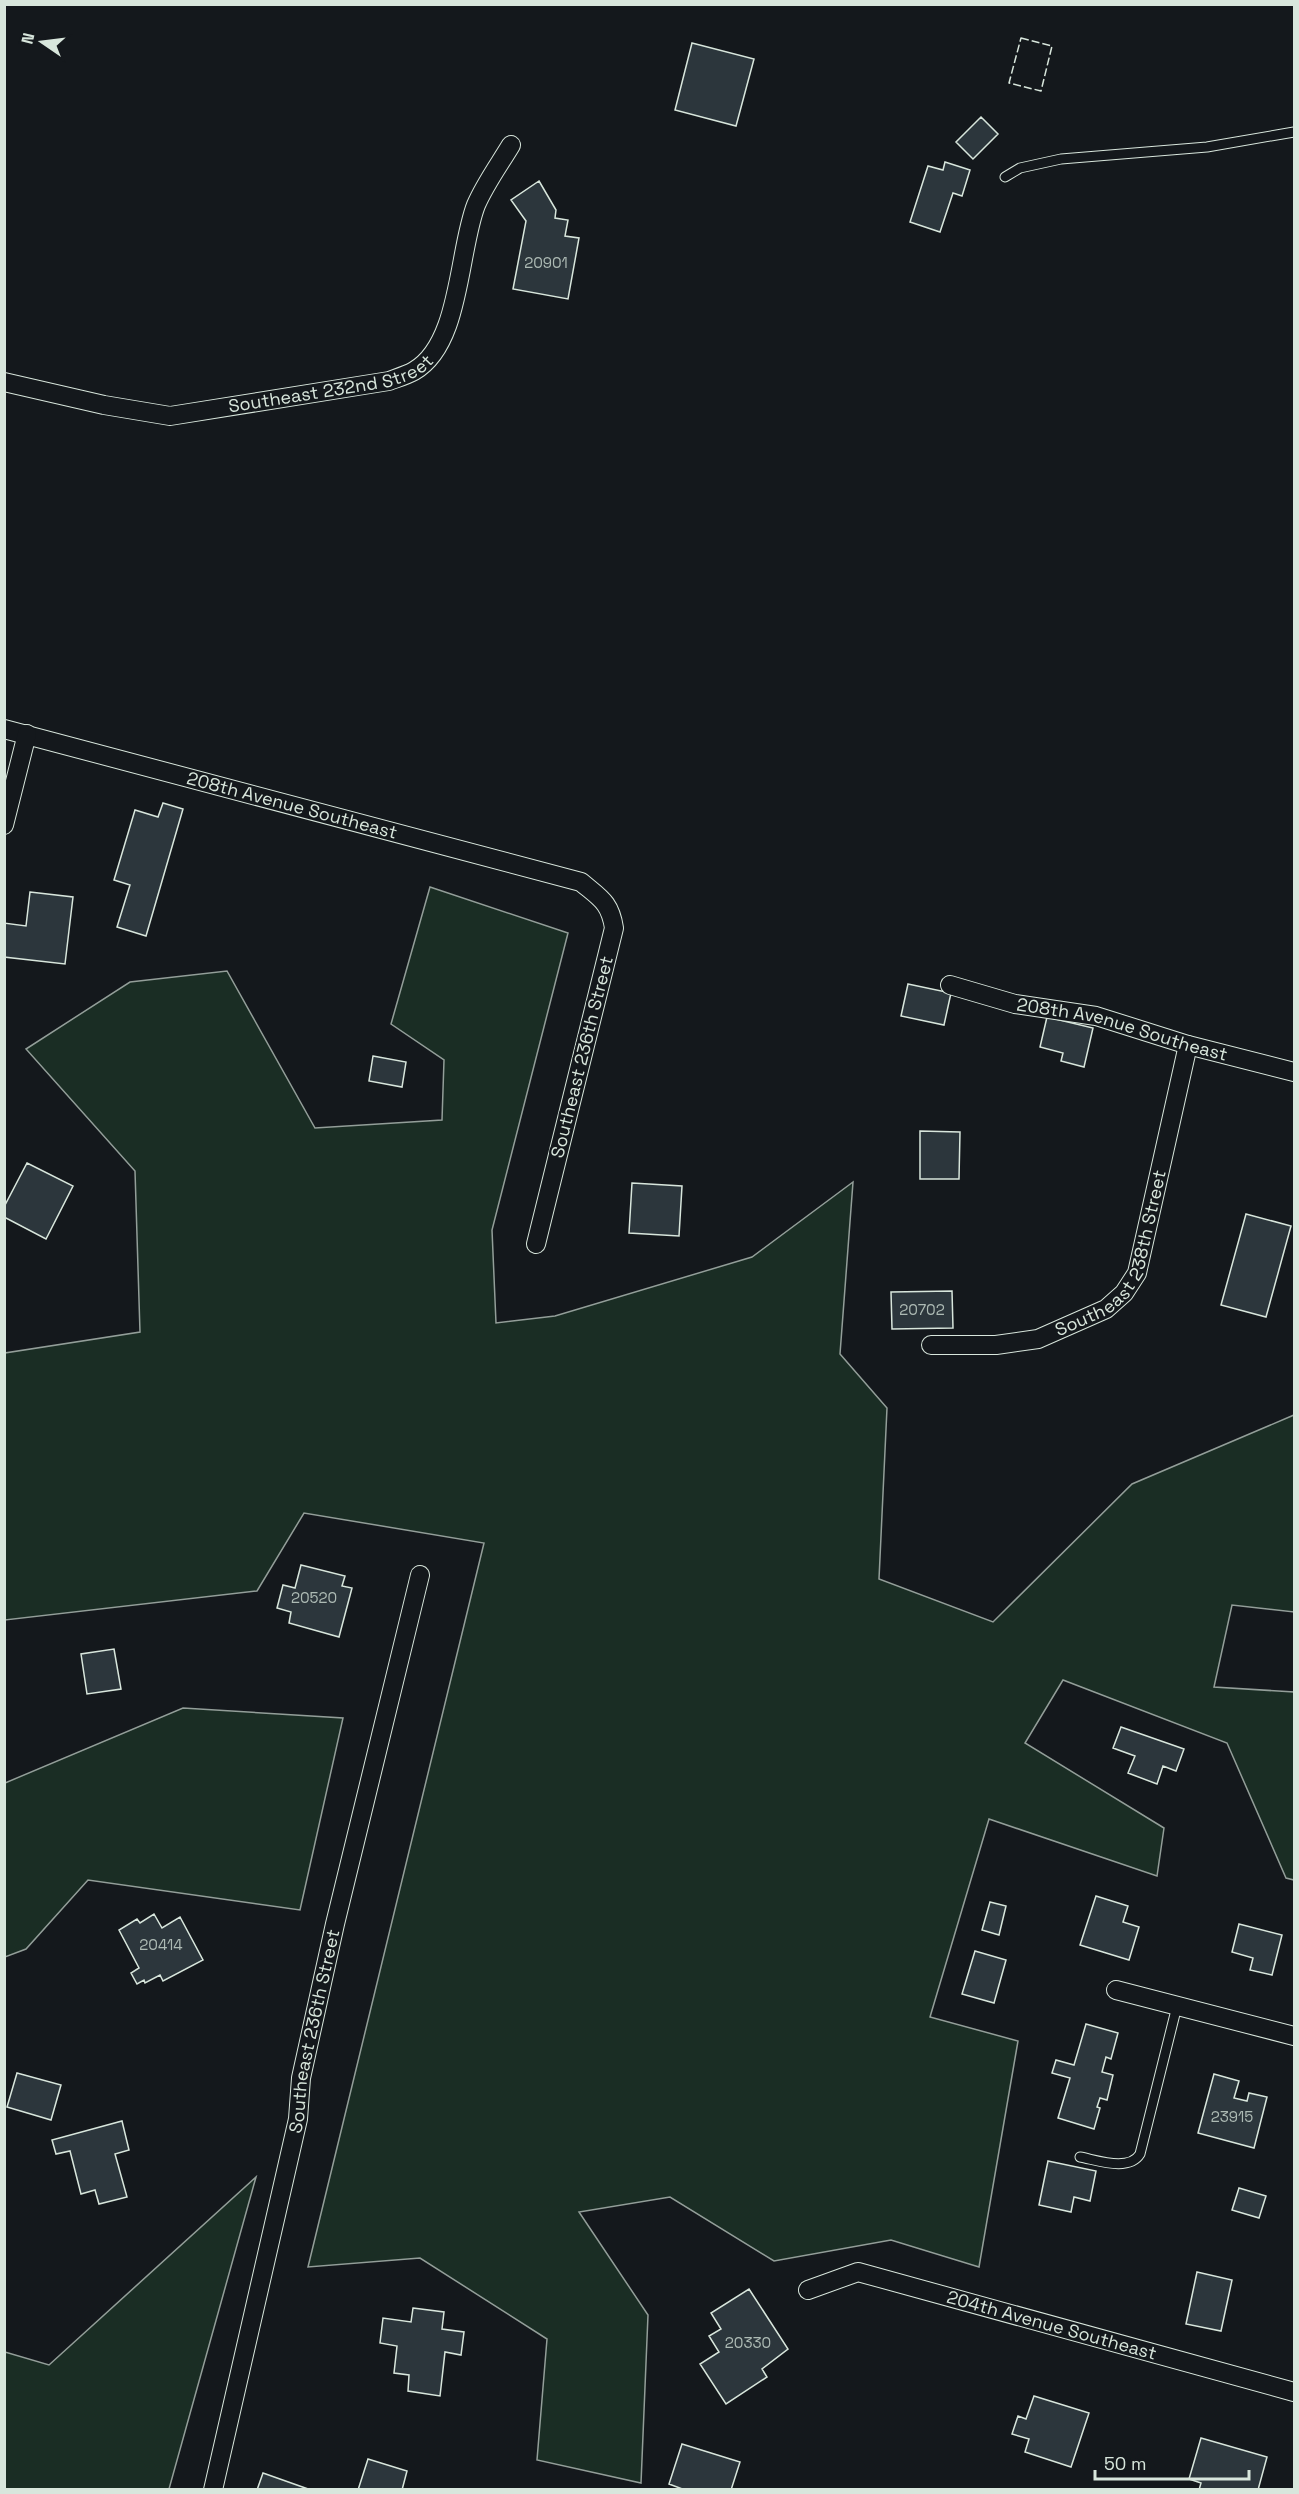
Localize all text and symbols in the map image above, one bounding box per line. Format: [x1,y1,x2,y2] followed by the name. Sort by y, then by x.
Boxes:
[12,12,72,72] north arrow
[16,31,39,46] text: N
[524,253,568,272] house number: 20901
[227,349,438,418] street label: Southeast 232nd Street
[185,766,400,844] street label: 208th Avenue Southeast
[545,954,618,1160] street label: Southeast 236th Street
[1015,992,1230,1066] street label: 208th Avenue Southeast
[1051,1168,1171,1341] street label: Southeast 238th Street
[899,1300,945,1319] house number: 20702
[291,1588,337,1607] house number: 20520
[283,1927,345,2135] street label: Southeast 236th Street
[139,1935,183,1954] house number: 20414
[1211,2107,1253,2126] house number: 23915
[944,2285,1159,2365] street label: 204th Avenue Southeast
[725,2333,771,2352] house number: 20330
[1095,2443,1250,2481] scale bar
[1104,2452,1146,2475] text: 50 m

